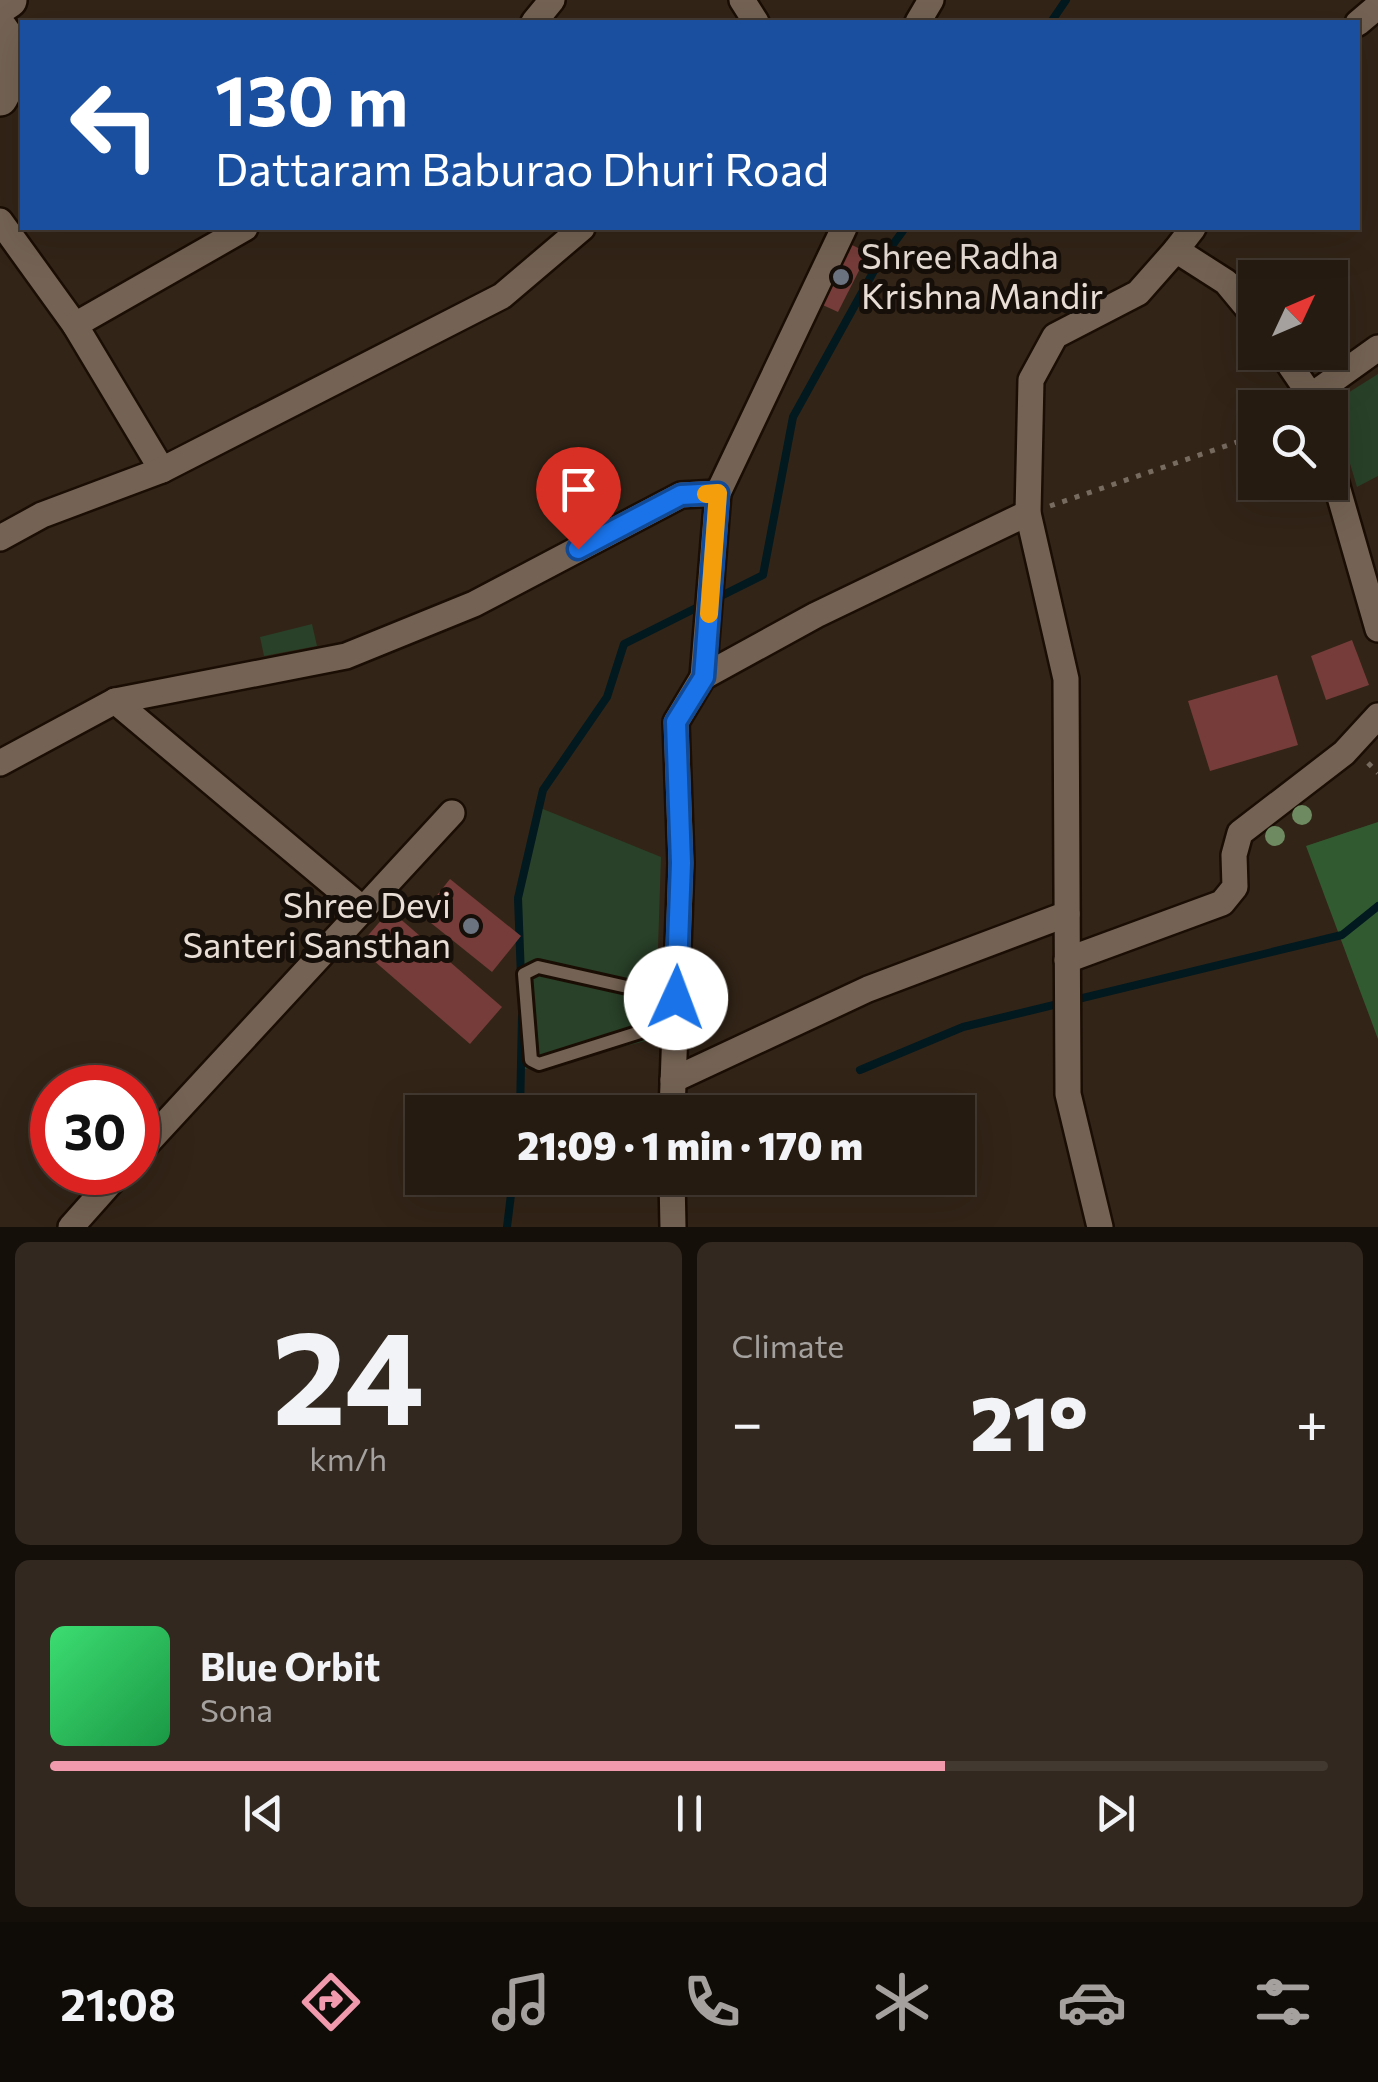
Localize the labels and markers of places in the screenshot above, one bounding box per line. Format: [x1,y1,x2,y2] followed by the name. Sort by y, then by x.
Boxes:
[861,233,1103,316] place label: Shree Radha Krishna Mandir
[830,266,852,288] marker: Shree Radha Krishna Mandir
[536,447,621,550] pin
[182,882,451,965] place label: Shree Devi Santeri Sansthan
[460,915,482,937] marker: Shree Devi Santeri Sansthan

